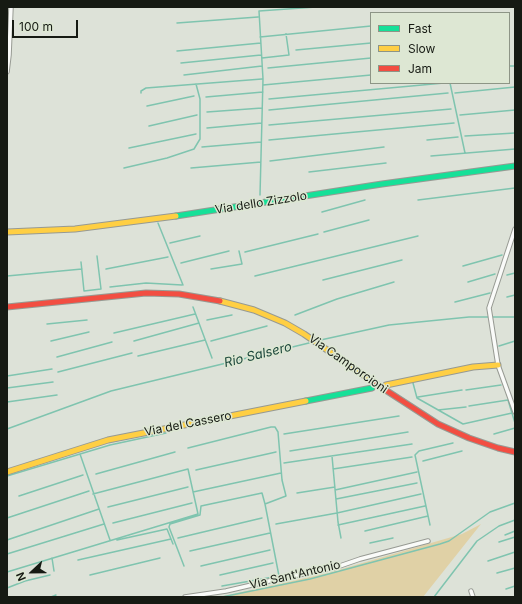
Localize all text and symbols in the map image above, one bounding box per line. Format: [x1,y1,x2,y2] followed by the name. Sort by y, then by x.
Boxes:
[14,12,80,38] scale bar
[370,12,510,84] legend
[19,19,53,34] text: 100 m
[408,21,432,36] text: Fast
[408,41,435,56] text: Slow
[408,61,432,76] text: Jam
[214,189,308,217] street label: Via dello Zizzolo
[306,331,390,397] street label: Via Camporcioni
[223,339,293,371] water label: Rio Salsero
[143,408,233,440] street label: Via del Cassero
[12,552,52,592] north arrow
[248,558,342,592] street label: Via Sant'Antonio
[13,570,29,583] text: N

